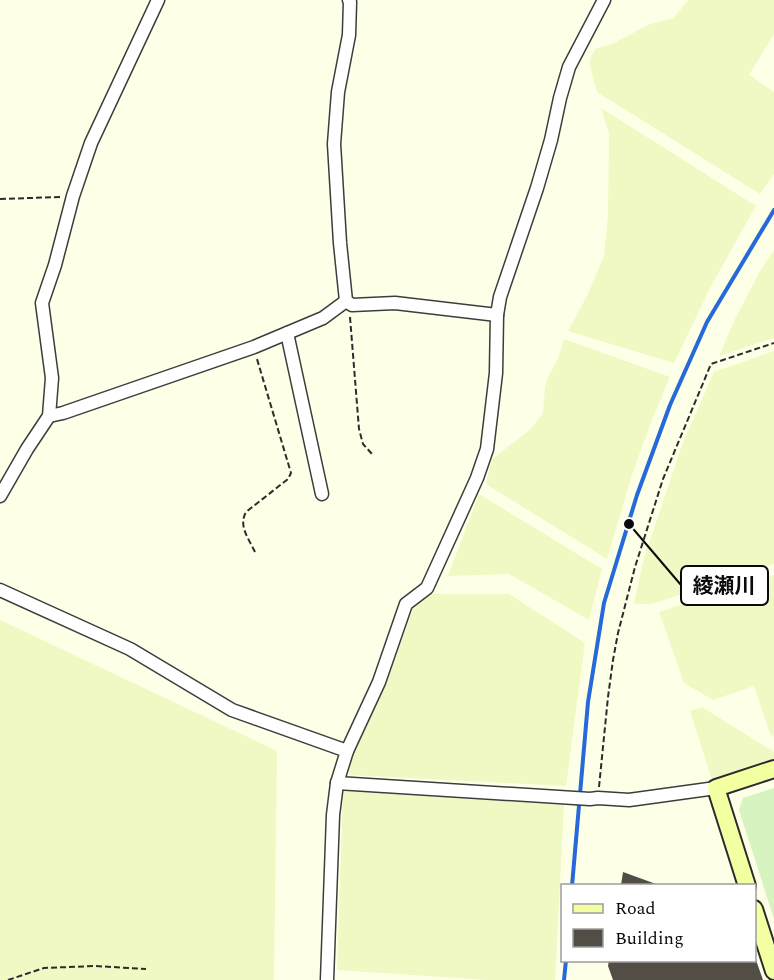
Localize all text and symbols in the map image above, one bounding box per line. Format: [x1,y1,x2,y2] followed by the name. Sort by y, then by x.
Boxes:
[681,566,768,605] callout: 綾瀬川
[693,571,756,603] text: 綾瀬川
[561,884,756,962] legend
[615,895,656,922] text: Road
[615,925,684,952] text: Building

